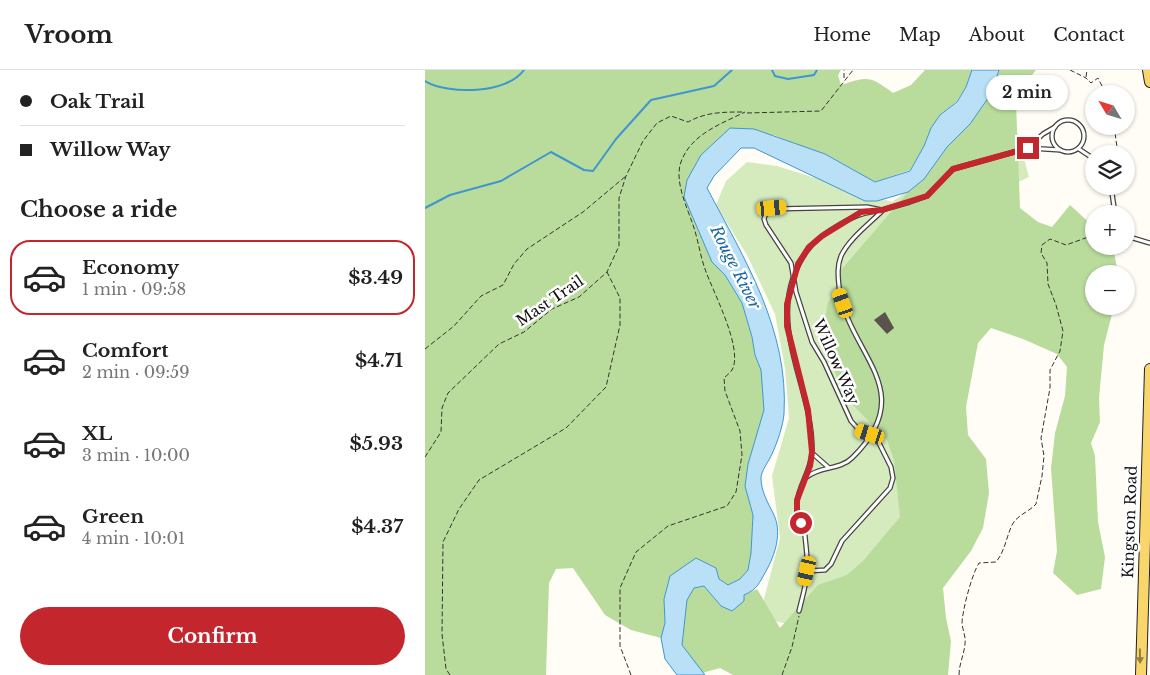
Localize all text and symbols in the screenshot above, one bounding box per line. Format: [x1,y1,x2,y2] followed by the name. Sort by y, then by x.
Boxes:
[25,20,113,49] text: Vroom
[813,24,871,46] text: Home
[899,24,941,46] text: Map
[969,24,1025,46] text: About
[1053,24,1125,46] text: Contact
[987,75,1069,110] callout: 2 min
[1002,82,1052,102] text: 2 min
[1085,85,1135,135] north arrow
[1085,85,1135,315] map controls
[50,90,145,113] text: Oak Trail
[1017,137,1039,159] route end
[50,138,171,161] text: Willow Way
[1085,145,1135,195] button: layers
[20,196,177,223] text: Choose a ride
[756,199,787,217] car
[1085,205,1135,255] button: +
[706,221,766,313] water label: Rouge River
[22,255,67,300] icon: car
[82,256,179,279] text: Economy
[1085,265,1135,315] button: −
[348,266,403,289] text: $3.49
[512,271,587,330] street label: Mast Trail
[82,279,186,299] text: 1 min · 09:58
[831,286,854,320] car
[809,315,864,408] street label: Willow Way
[22,338,67,383] icon: car
[82,339,169,362] text: Comfort
[355,349,403,372] text: $4.71
[82,362,190,382] text: 2 min · 09:59
[22,421,67,466] icon: car
[82,422,112,445] text: XL
[853,422,886,446] car
[350,432,403,455] text: $5.93
[82,445,190,465] text: 3 min · 10:00
[1118,465,1141,579] street label: Kingston Road
[22,504,67,549] icon: car
[82,505,144,528] text: Green
[790,512,812,534] route start
[351,515,403,538] text: $4.37
[82,528,185,548] text: 4 min · 10:01
[796,555,817,587] car
[20,607,405,665] button: Confirm
[1136,648,1144,664] one-way arrow

